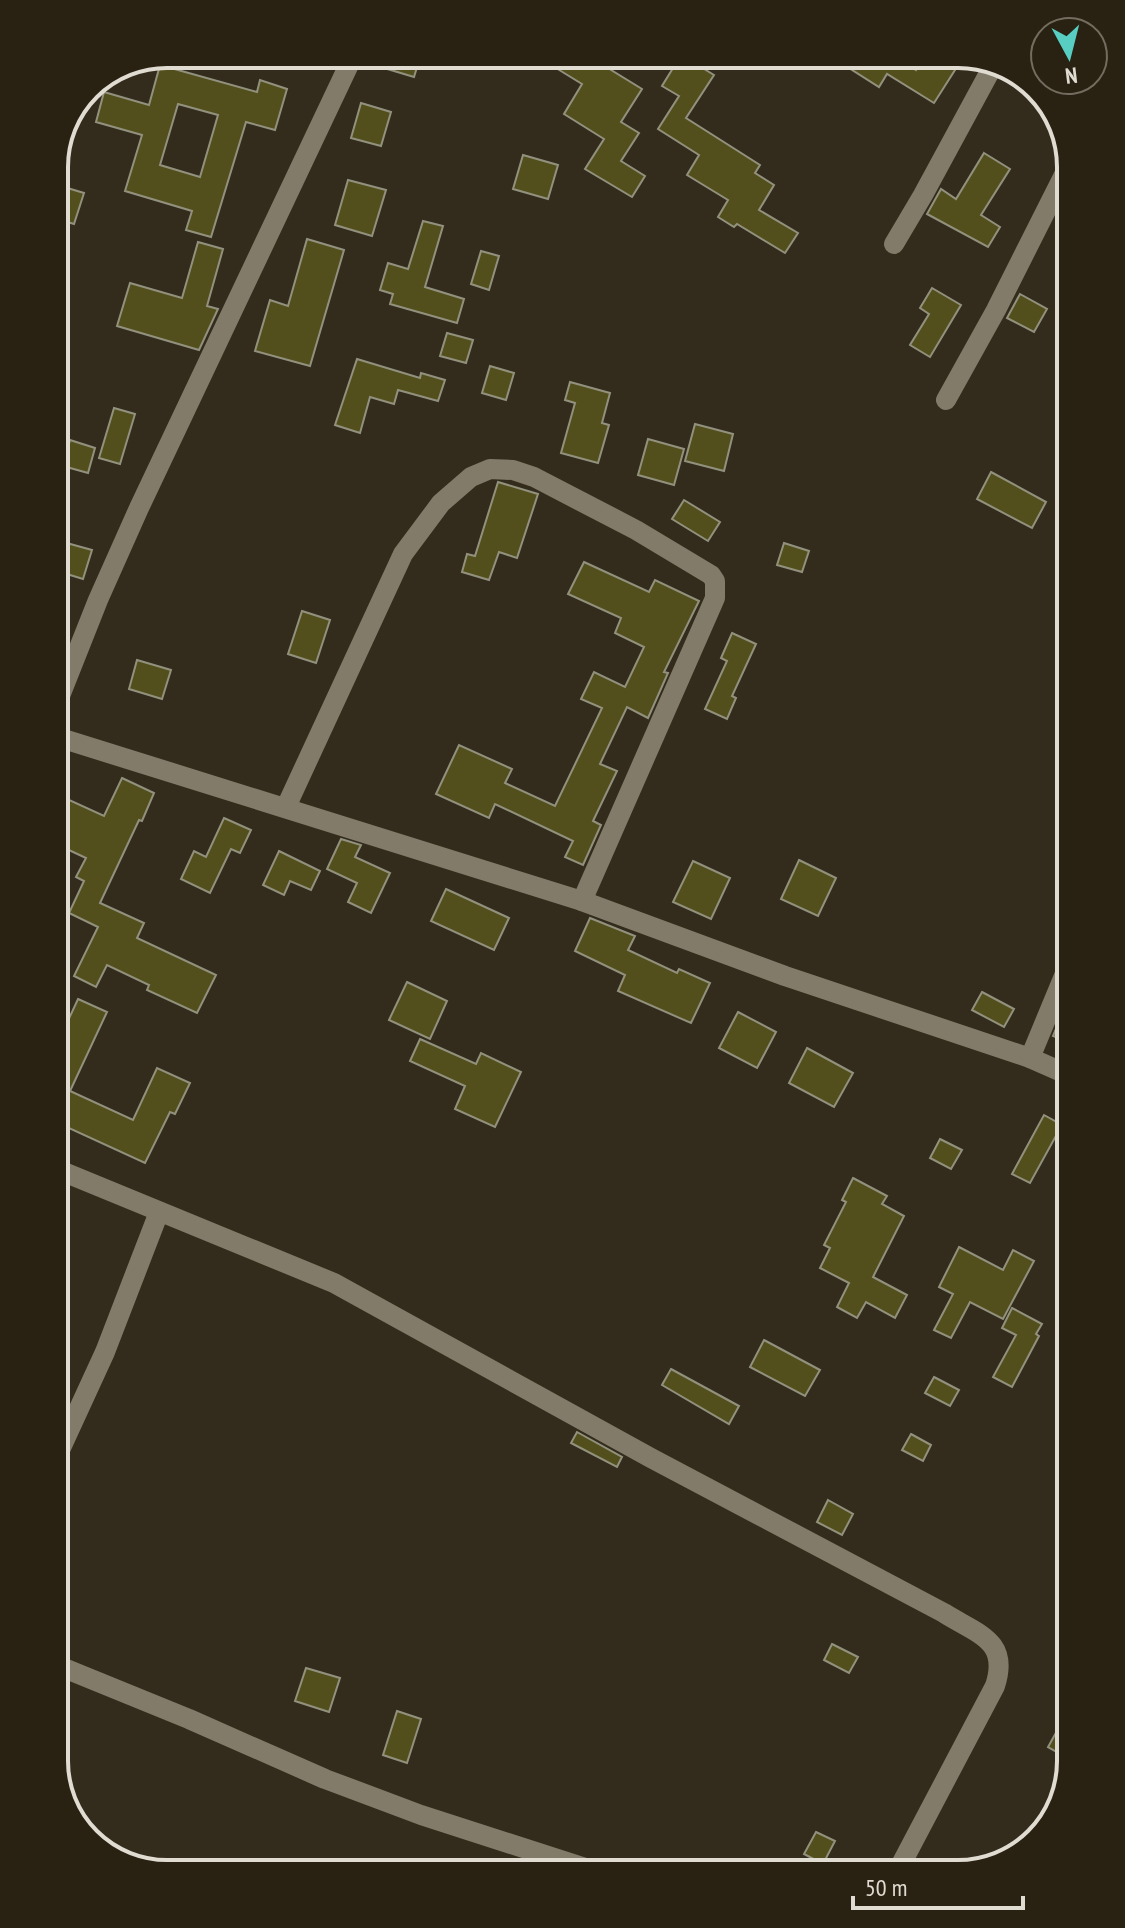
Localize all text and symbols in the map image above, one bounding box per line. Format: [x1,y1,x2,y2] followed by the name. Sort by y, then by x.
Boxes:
[1029,16,1109,96] north arrow
[1064,61,1079,90] text: N
[853,1860,1023,1910] scale bar
[865,1872,907,1903] text: 50 m

